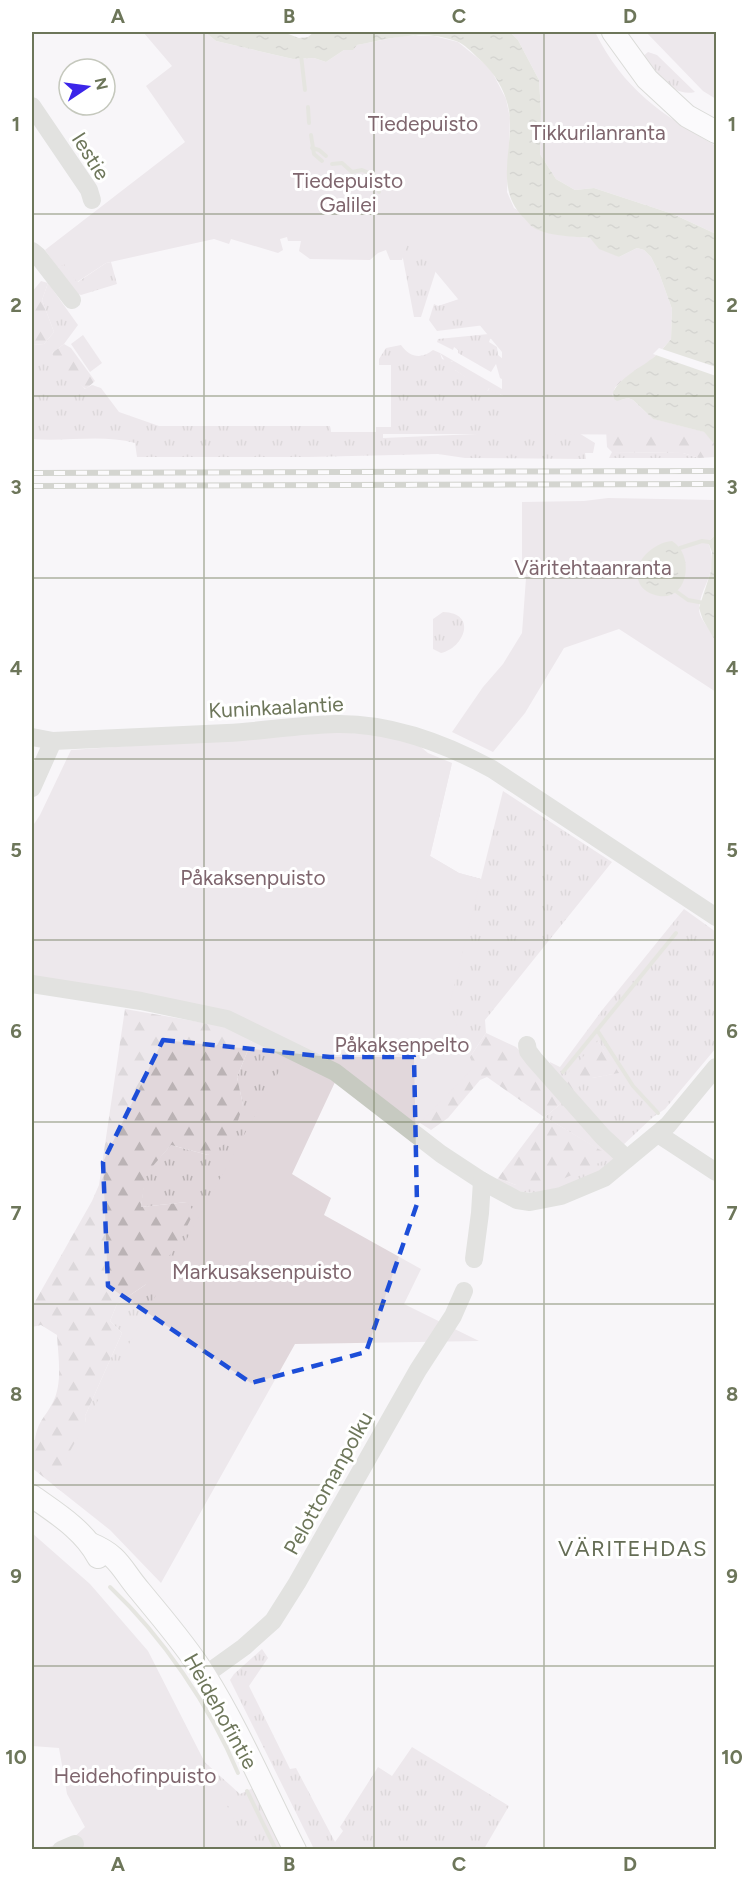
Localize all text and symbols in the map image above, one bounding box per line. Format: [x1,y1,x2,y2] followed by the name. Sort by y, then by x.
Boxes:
[111,4,126,28] text: A
[283,4,295,28] text: B
[452,4,466,28] text: C
[623,4,637,28] text: D
[57,57,117,117] north arrow
[90,76,112,92] text: N
[368,111,478,136] park label: Tiedepuisto
[12,112,20,136] text: 1
[728,112,736,136] text: 1
[530,120,666,145] park label: Tikkurilanranta
[67,128,115,184] street label: Iestie
[293,168,403,217] park label: Tiedepuisto Galilei
[10,293,22,317] text: 2
[726,293,738,317] text: 2
[10,475,22,499] text: 3
[726,475,738,499] text: 3
[514,555,672,580] park label: Väritehtaanranta
[10,656,23,680] text: 4
[726,656,739,680] text: 4
[208,691,344,723] street label: Kuninkaalantie
[10,838,22,862] text: 5
[726,838,738,862] text: 5
[180,865,326,890] park label: Påkaksenpuisto
[10,1019,22,1043] text: 6
[726,1019,738,1043] text: 6
[334,1032,470,1057] park label: Påkaksenpelto
[10,1201,22,1225] text: 7
[726,1201,738,1225] text: 7
[172,1259,352,1284] park label: Markusaksenpuisto
[10,1382,22,1406] text: 8
[726,1382,738,1406] text: 8
[278,1407,378,1559] street label: Pelottomanpolku
[558,1535,708,1562] district label: VÄRITEHDAS
[10,1564,22,1588] text: 9
[726,1564,738,1588] text: 9
[179,1649,263,1773] street label: Heidehofintie
[5,1745,27,1769] text: 10
[721,1745,743,1769] text: 10
[54,1763,216,1788] park label: Heidehofinpuisto
[111,1852,126,1876] text: A
[283,1852,295,1876] text: B
[452,1852,466,1876] text: C
[623,1852,637,1876] text: D

